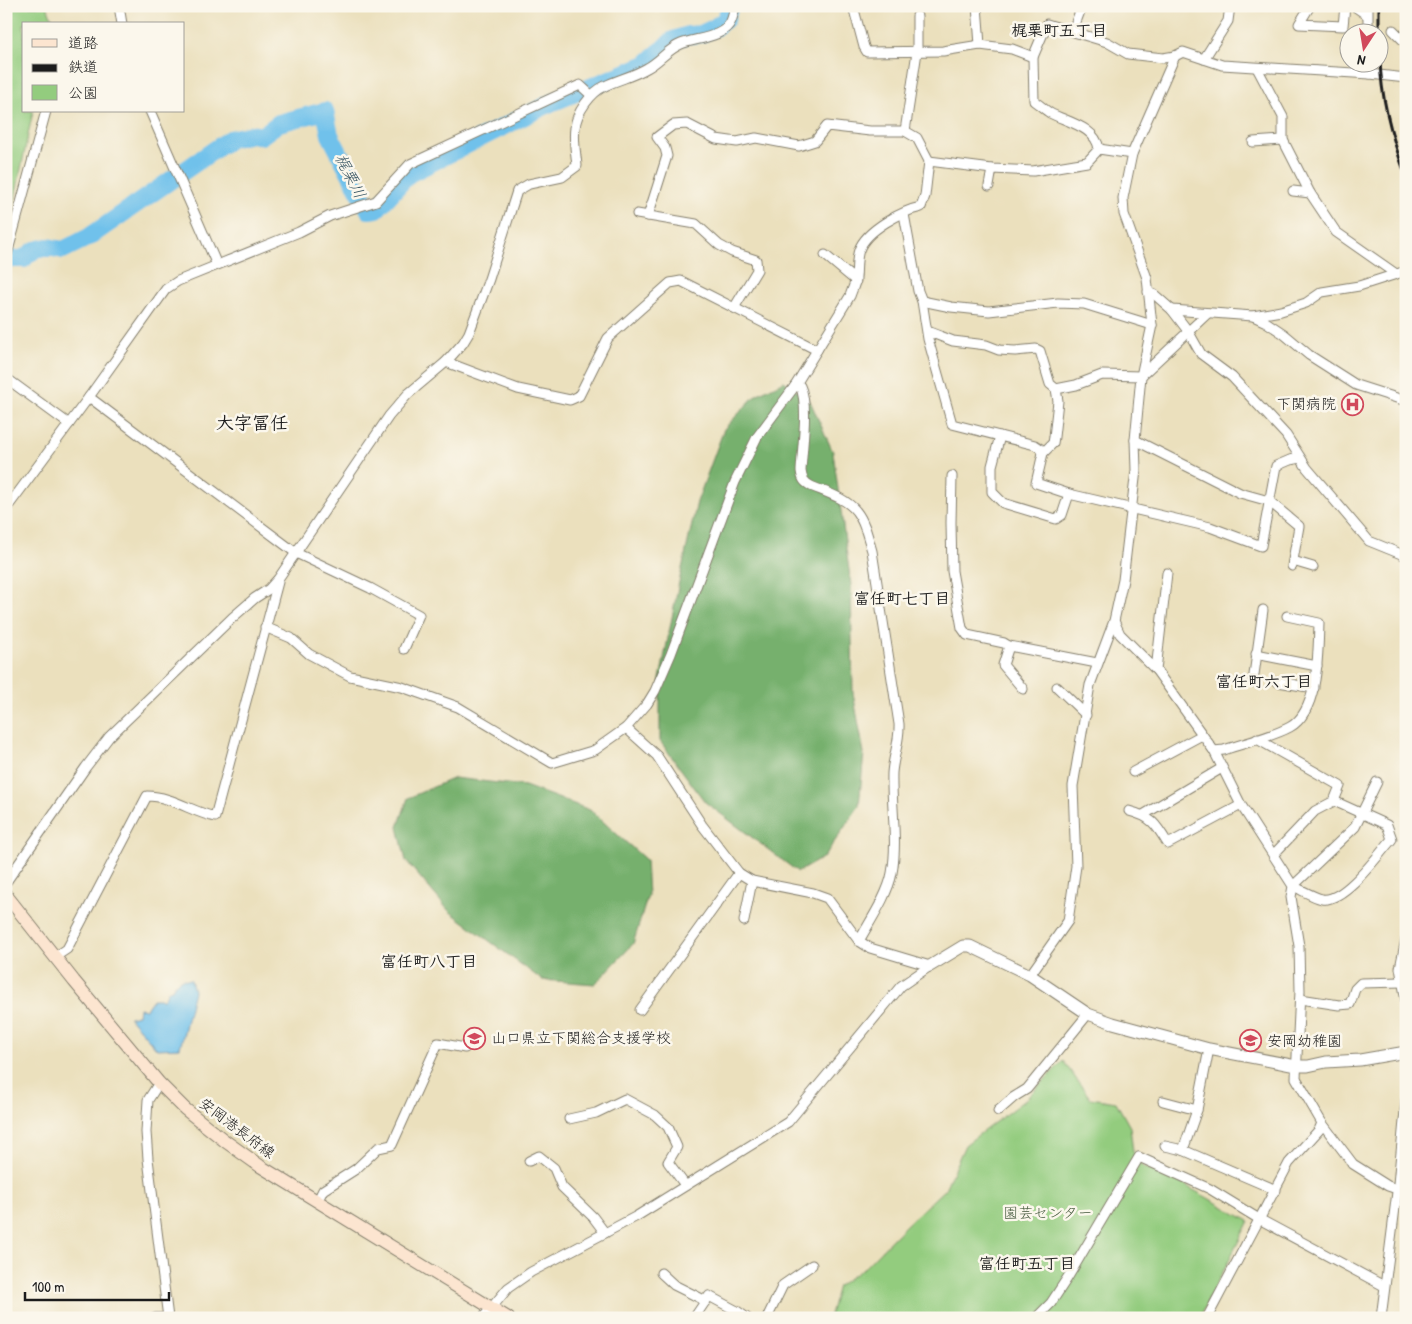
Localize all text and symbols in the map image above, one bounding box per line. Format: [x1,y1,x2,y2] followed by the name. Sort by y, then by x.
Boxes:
[1011,19,1107,41] district label: 梶栗町五丁目
[22,22,185,112] legend
[1340,22,1390,72] north arrow
[68,32,98,53] text: 道路
[1355,51,1367,71] text: N
[68,56,98,77] text: 鉄道
[68,82,98,103] text: 公園
[330,150,372,202] water label: 梶栗川
[1340,392,1364,416] hospital icon: 下関病院
[1276,393,1336,414] place label: 下関病院
[216,410,288,435] district label: 大字冨任
[854,587,950,609] district label: 富任町七丁目
[1216,670,1312,692] district label: 富任町六丁目
[381,950,477,972] district label: 富任町八丁目
[463,1026,487,1050] school or university icon: 山口県立下関総合支援学校
[491,1027,671,1048] place label: 山口県立下関総合支援学校
[1239,1029,1263,1053] school or university icon: 安岡幼稚園
[1267,1030,1342,1051] place label: 安岡幼稚園
[195,1092,280,1163] street label: 安岡港長府線
[1003,1202,1093,1223] park label: 園芸センター
[979,1252,1075,1274] district label: 富任町五丁目
[25,1269,169,1301] scale bar
[32,1276,65,1297] text: 100 m

